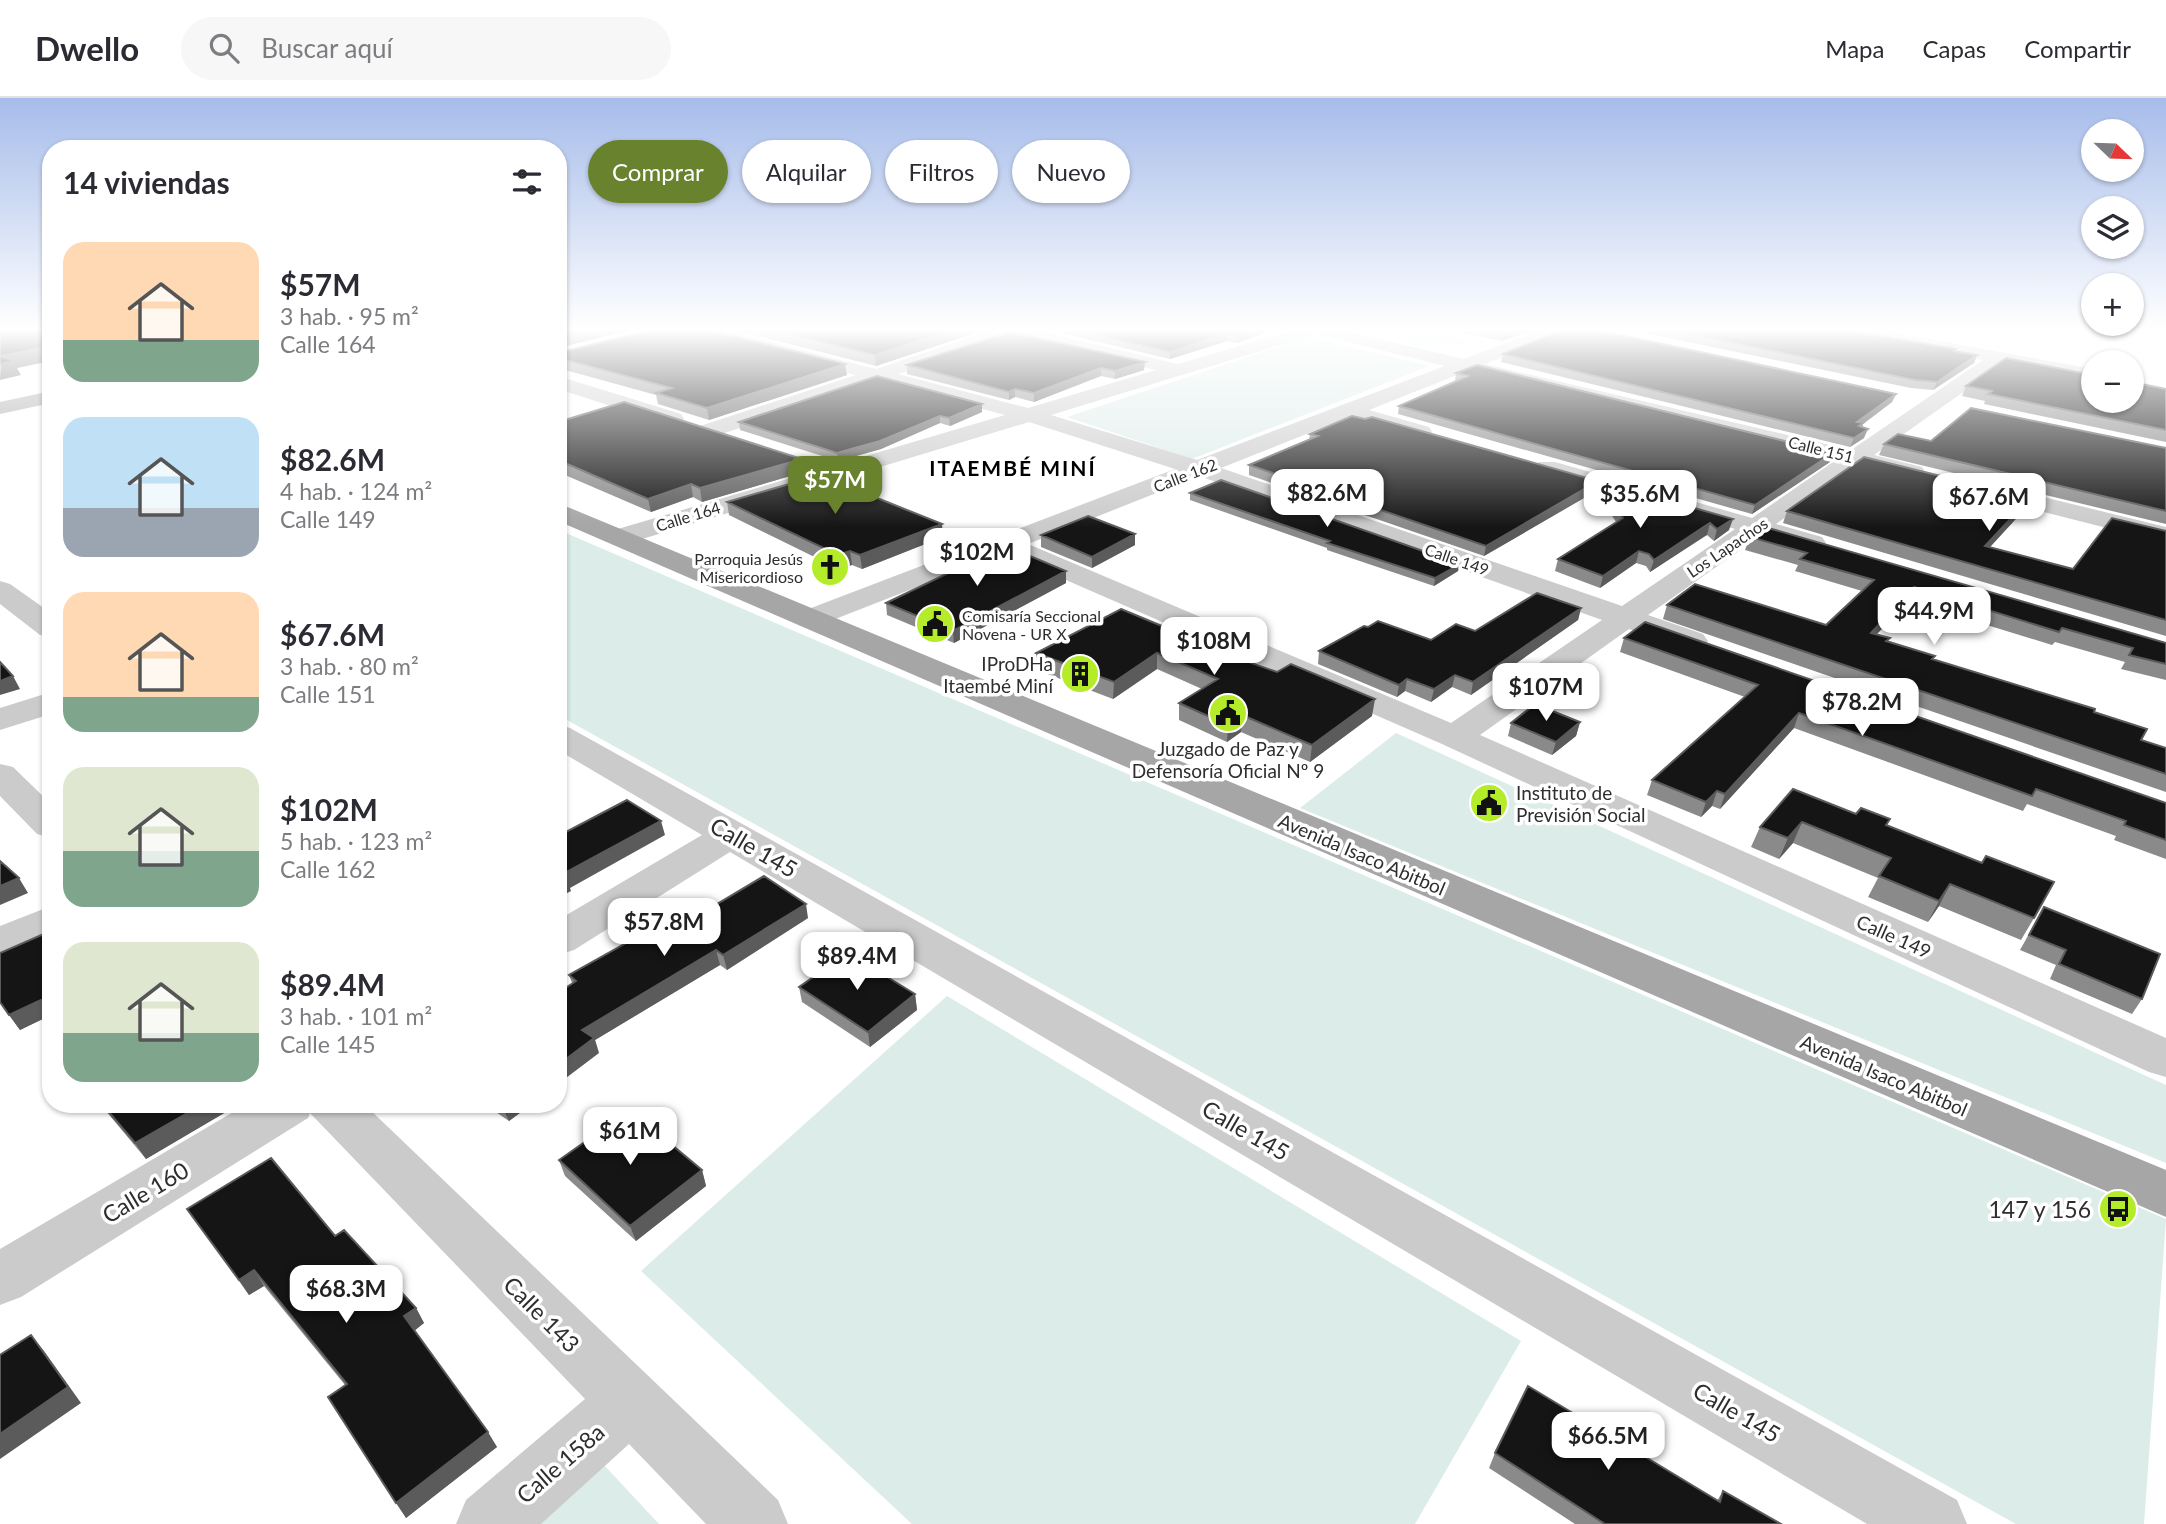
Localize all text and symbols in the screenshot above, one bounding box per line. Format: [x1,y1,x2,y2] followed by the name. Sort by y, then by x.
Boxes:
[181,17,671,80] search box
[35,28,139,68] text: Dwello
[205,29,243,67] icon: search
[261,32,393,64] text: Buscar aquí
[1825,34,1884,63] text: Mapa
[1922,34,1986,63] text: Capas
[2024,34,2131,63] text: Compartir
[2081,119,2144,182] north arrow
[2081,119,2144,413] map controls
[588,140,728,203] chip: Comprar
[742,140,871,203] chip: Alquilar
[885,140,998,203] chip: Filtros
[1012,140,1130,203] chip: Nuevo
[508,163,546,201] icon: filters
[63,164,230,200] text: 14 viviendas
[2081,196,2144,259] button: layers
[280,266,361,302] text: $57M
[119,270,203,354] icon: home
[2081,273,2144,336] button: +
[280,302,419,330] text: 3 hab. · 95 m²
[280,330,376,358] text: Calle 164
[2081,350,2144,413] button: −
[1786,432,1856,466] street label: Calle 151
[280,441,385,477] text: $82.6M
[119,445,203,529] icon: home
[1151,454,1219,496] street label: Calle 162
[929,455,1097,480] district label: ITAEMBÉ MINÍ
[794,456,876,516] pin: $57M
[804,465,866,493] text: $57M
[1270,470,1384,529] pin: $82.6M
[1583,470,1697,530] pin: $35.6M
[1932,474,2046,533] pin: $67.6M
[280,477,432,505] text: 4 hab. · 124 m²
[1287,478,1367,506] text: $82.6M
[1600,479,1680,507] text: $35.6M
[1949,482,2029,510] text: $67.6M
[653,497,723,535] street label: Calle 164
[280,505,376,533] text: Calle 149
[1683,513,1771,581] street label: Los Lapachos
[928,528,1026,588] pin: $102M
[939,537,1015,565] text: $102M
[1422,539,1492,579] street label: Calle 149
[809,546,851,588] church icon: Parroquia Jesús Misericordioso
[694,549,803,586] place label: Parroquia Jesús Misericordioso
[1877,588,1991,647] pin: $44.9M
[1894,596,1974,624] text: $44.9M
[914,603,956,645] public building icon: Comisaría Seccional Novena - UR X
[962,606,1101,643] place label: Comisaría Seccional Novena - UR X
[280,616,385,652] text: $67.6M
[1165,618,1263,677] pin: $108M
[119,620,203,704] icon: home
[1176,626,1252,654] text: $108M
[280,652,419,680] text: 3 hab. · 80 m²
[943,652,1054,697] place label: IProDHa Itaembé Miní
[1059,653,1101,695] building icon: IProDHa Itaembé Miní
[1497,664,1595,723] pin: $107M
[1508,672,1584,700] text: $107M
[1805,678,1919,738] pin: $78.2M
[280,680,376,708] text: Calle 151
[1822,687,1902,715] text: $78.2M
[1207,692,1249,734] public building icon: Juzgado de Paz y Defensoría Oficial Nº 9
[1132,737,1324,782] place label: Juzgado de Paz y Defensoría Oficial Nº 9
[1516,781,1646,826] place label: Instituto de Previsión Social
[1468,782,1510,824] public building icon: Instituto de Previsión Social
[280,791,378,827] text: $102M
[119,795,203,879] icon: home
[1275,808,1449,900] street label: Avenida Isaco Abitbol
[706,811,802,883] street label: Calle 145
[280,827,432,855] text: 5 hab. · 123 m²
[280,855,376,883] text: Calle 162
[607,898,721,958] pin: $57.8M
[624,907,704,935] text: $57.8M
[1853,909,1935,963] street label: Calle 149
[800,932,914,992] pin: $89.4M
[817,941,897,969] text: $89.4M
[280,966,385,1002] text: $89.4M
[119,970,203,1054] icon: home
[280,1002,432,1030] text: 3 hab. · 101 m²
[1797,1029,1971,1121] street label: Avenida Isaco Abitbol
[280,1030,376,1058] text: Calle 145
[1198,1094,1294,1166] street label: Calle 145
[589,1108,671,1167] pin: $61M
[599,1116,661,1144] text: $61M
[97,1155,193,1229] street label: Calle 160
[2097,1188,2139,1230] bus stop icon: 147 y 156
[1988,1195,2091,1223] place label: 147 y 156
[289,1266,403,1325] pin: $68.3M
[498,1270,586,1358] street label: Calle 143
[306,1274,386,1302] text: $68.3M
[1689,1376,1785,1448] street label: Calle 145
[1551,1412,1665,1472] pin: $66.5M
[510,1417,610,1509] street label: Calle 158a
[1568,1421,1648,1449] text: $66.5M

